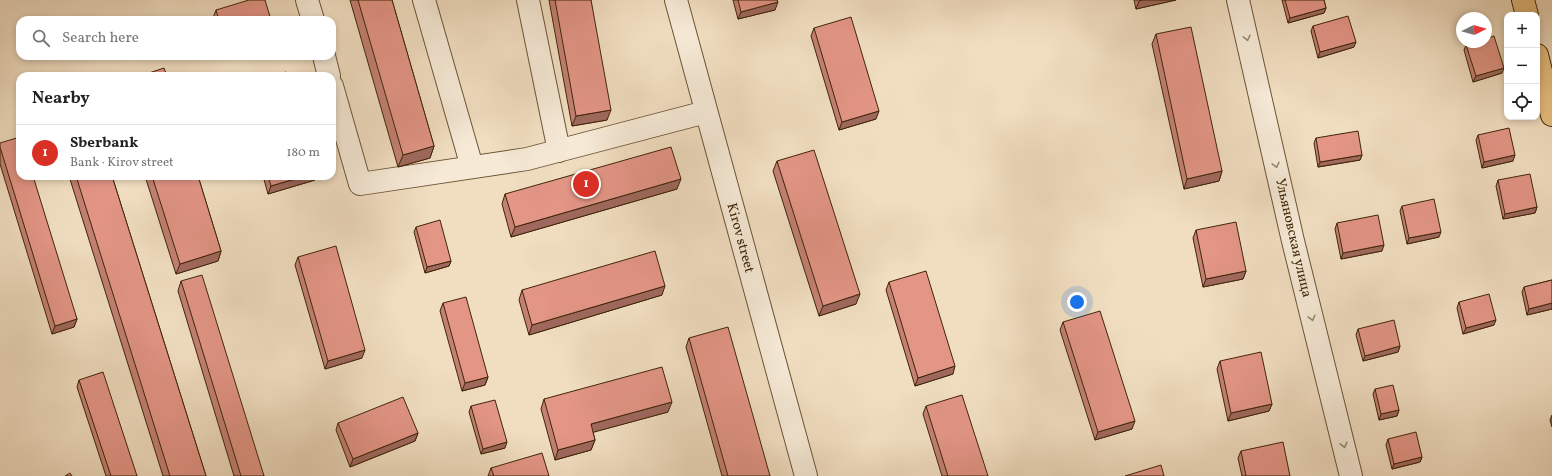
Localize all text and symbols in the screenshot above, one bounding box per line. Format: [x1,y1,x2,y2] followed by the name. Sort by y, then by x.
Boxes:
[1456,12,1492,48] north arrow
[1504,12,1540,120] map controls
[1504,12,1540,48] button: +
[16,16,336,60] search box
[30,27,52,49] icon: search
[62,28,139,49] text: Search here
[1242,35,1250,41] one-way arrow
[1504,48,1540,84] button: −
[1504,84,1540,120] button: locate
[32,87,90,110] text: Nearby
[70,133,138,154] text: Sberbank
[42,144,48,162] text: 1
[286,144,320,162] text: 180 m
[70,154,174,172] text: Bank · Kirov street
[1271,161,1279,168] one-way arrow
[573,169,599,199] pin: 1
[1270,177,1316,299] street label: Ульяновская улица
[722,201,758,275] street label: Kirov street
[1067,292,1087,312] your location
[1308,315,1316,322] one-way arrow
[1339,441,1347,448] one-way arrow

